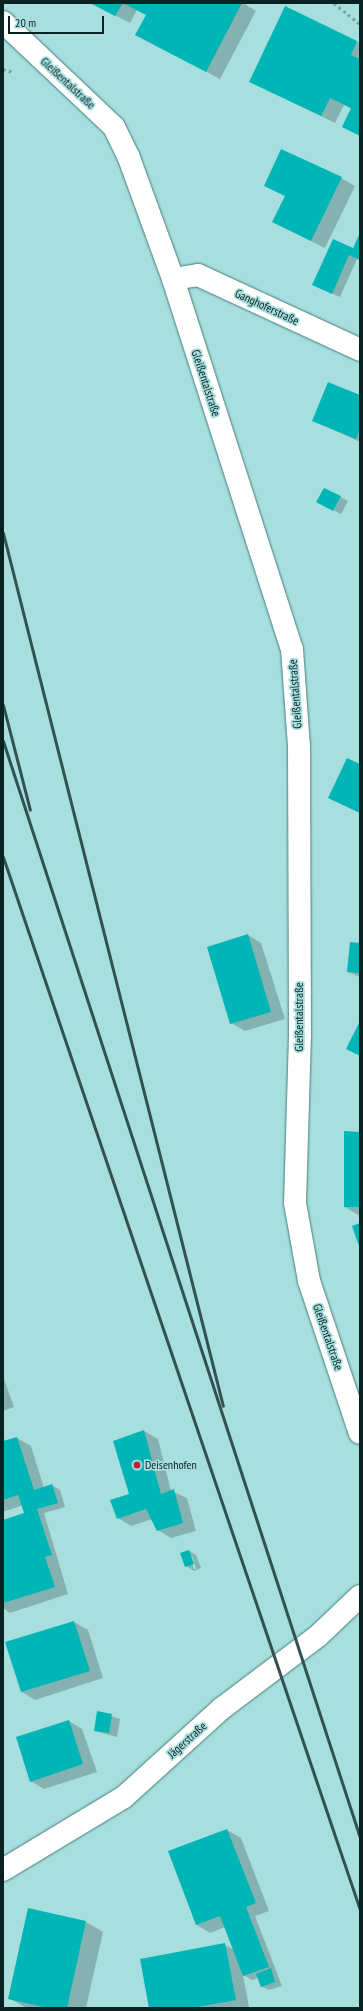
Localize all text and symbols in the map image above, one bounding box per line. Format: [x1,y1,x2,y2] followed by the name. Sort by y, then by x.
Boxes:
[10,8,106,34] scale bar
[15,15,36,30] text: 20 m
[38,54,98,112] street label: Gleißentalstraße
[233,286,301,328] street label: Ganghoferstraße
[188,348,224,418] street label: Gleißentalstraße
[285,659,305,729] street label: Gleißentalstraße
[292,982,306,1052] street label: Gleißentalstraße
[310,1302,346,1372] street label: Gleißentalstraße
[145,1458,197,1472] place label: Deisenhofen
[132,1460,142,1470] marker: Deisenhofen
[165,1719,209,1761] street label: Jägerstraße

